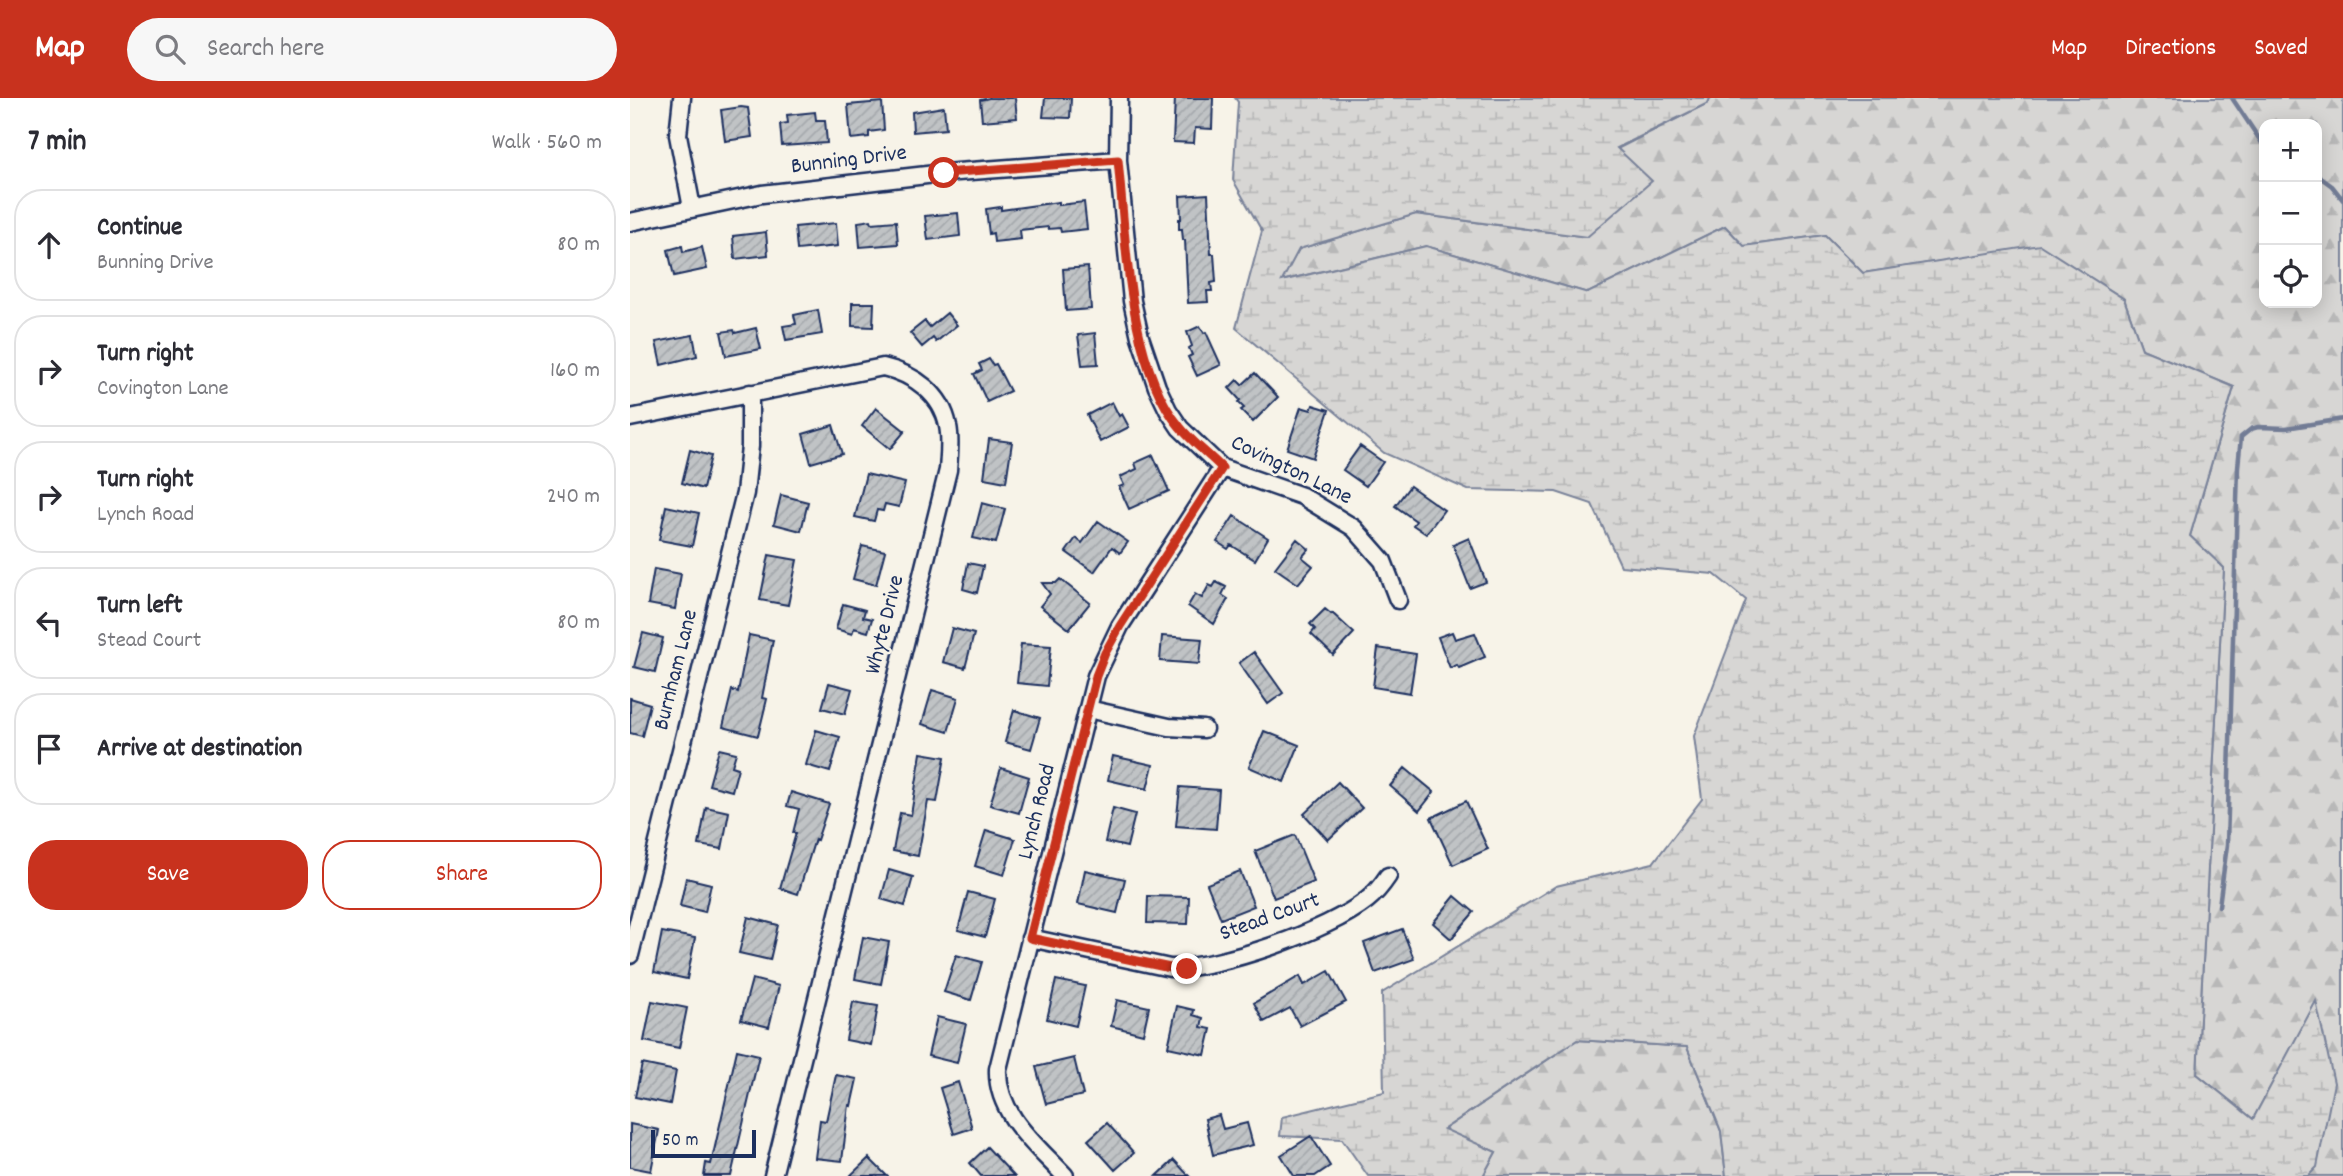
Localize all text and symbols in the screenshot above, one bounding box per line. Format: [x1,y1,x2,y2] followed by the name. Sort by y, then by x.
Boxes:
[127,18,617,81] search box
[35,26,85,73] text: Map
[151,30,189,68] icon: search
[207,31,325,68] text: Search here
[2051,32,2087,66] text: Map
[2125,32,2216,66] text: Directions
[2254,32,2308,66] text: Saved
[2259,119,2322,308] map controls
[2259,119,2322,182] button: +
[28,122,86,165] text: 7 min
[492,127,602,160] text: Walk · 560 m
[789,138,909,184] street label: Bunning Drive
[928,157,959,188] route start
[2259,182,2322,245] button: −
[97,210,182,247] text: Continue
[30,226,68,264] icon: ahead
[557,229,600,262] text: 80 m
[2259,245,2322,308] button: locate
[97,247,214,280] text: Bunning Drive
[97,336,194,373] text: Turn right
[30,352,68,390] icon: right
[550,355,600,388] text: 160 m
[97,373,229,406] text: Covington Lane
[1225,427,1357,515] street label: Covington Lane
[97,462,194,499] text: Turn right
[30,478,68,516] icon: right
[547,481,600,514] text: 240 m
[97,499,194,532] text: Lynch Road
[858,572,914,678] street label: Whyte Drive
[97,588,183,625] text: Turn left
[30,604,68,642] icon: left
[646,606,708,734] street label: Burnham Lane
[557,607,600,640] text: 80 m
[97,625,201,658] text: Stead Court
[30,730,68,768] icon: arrive
[97,731,302,768] text: Arrive at destination
[1010,761,1066,863] street label: Lynch Road
[28,840,308,910] button: Save
[322,840,602,910] button: Share
[1215,885,1325,951] street label: Stead Court
[1171,953,1202,984] route end
[651,1127,756,1159] scale bar
[662,1128,699,1155] text: 50 m

